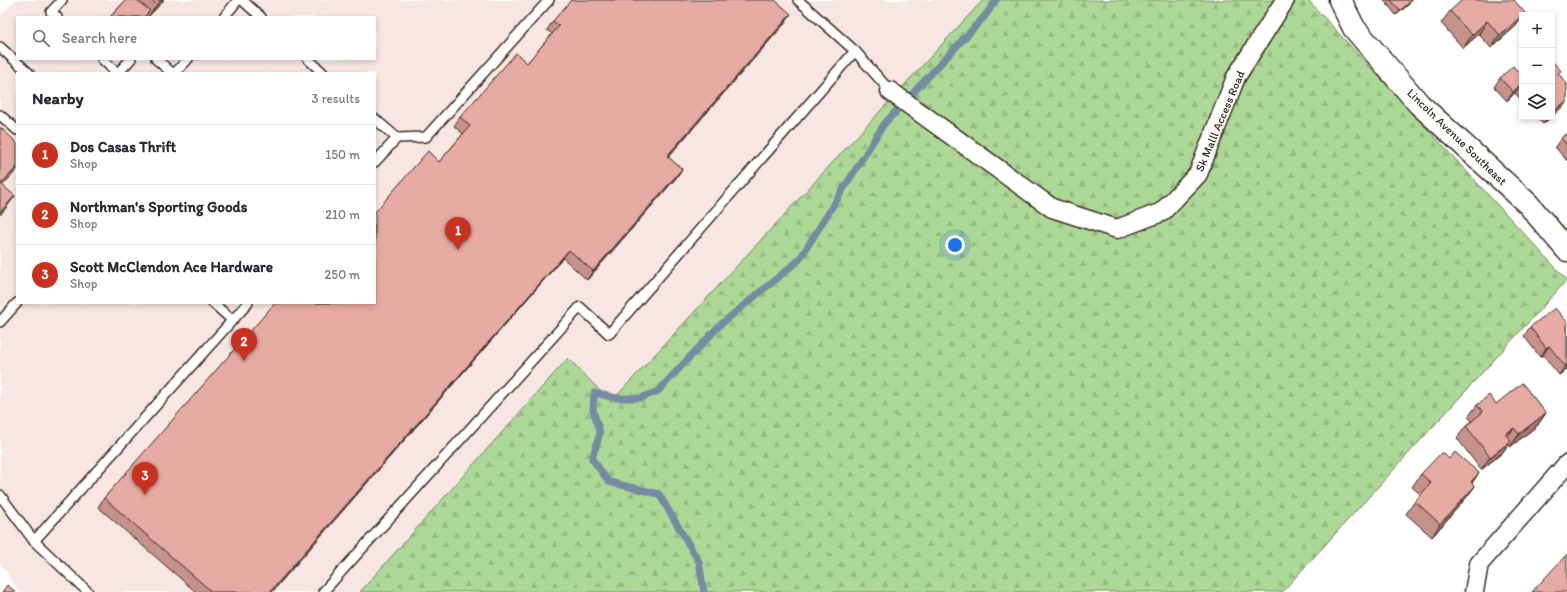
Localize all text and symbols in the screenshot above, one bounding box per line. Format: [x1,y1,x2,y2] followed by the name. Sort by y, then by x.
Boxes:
[1519,12,1555,120] map controls
[1519,12,1555,48] button: +
[16,16,376,60] search box
[30,27,52,49] icon: search
[62,29,137,47] text: Search here
[1519,48,1555,84] button: −
[1192,68,1248,174] street label: Sk Malll Access Road
[1519,84,1555,120] button: layers
[1404,86,1510,189] street label: Lincoln Avenue Southeast
[32,88,84,108] text: Nearby
[311,91,360,106] text: 3 results
[70,138,176,156] text: Dos Casas Thrift
[42,147,48,162] text: 1
[325,147,360,162] text: 150 m
[70,156,97,171] text: Shop
[70,198,247,216] text: Northman's Sporting Goods
[42,207,48,222] text: 2
[325,207,360,222] text: 210 m
[70,216,97,231] text: Shop
[445,217,471,250] pin: 1
[945,235,965,255] your location
[70,258,273,276] text: Scott McClendon Ace Hardware
[41,267,49,282] text: 3
[324,267,360,282] text: 250 m
[70,276,97,291] text: Shop
[231,328,257,361] pin: 2
[132,462,158,495] pin: 3

